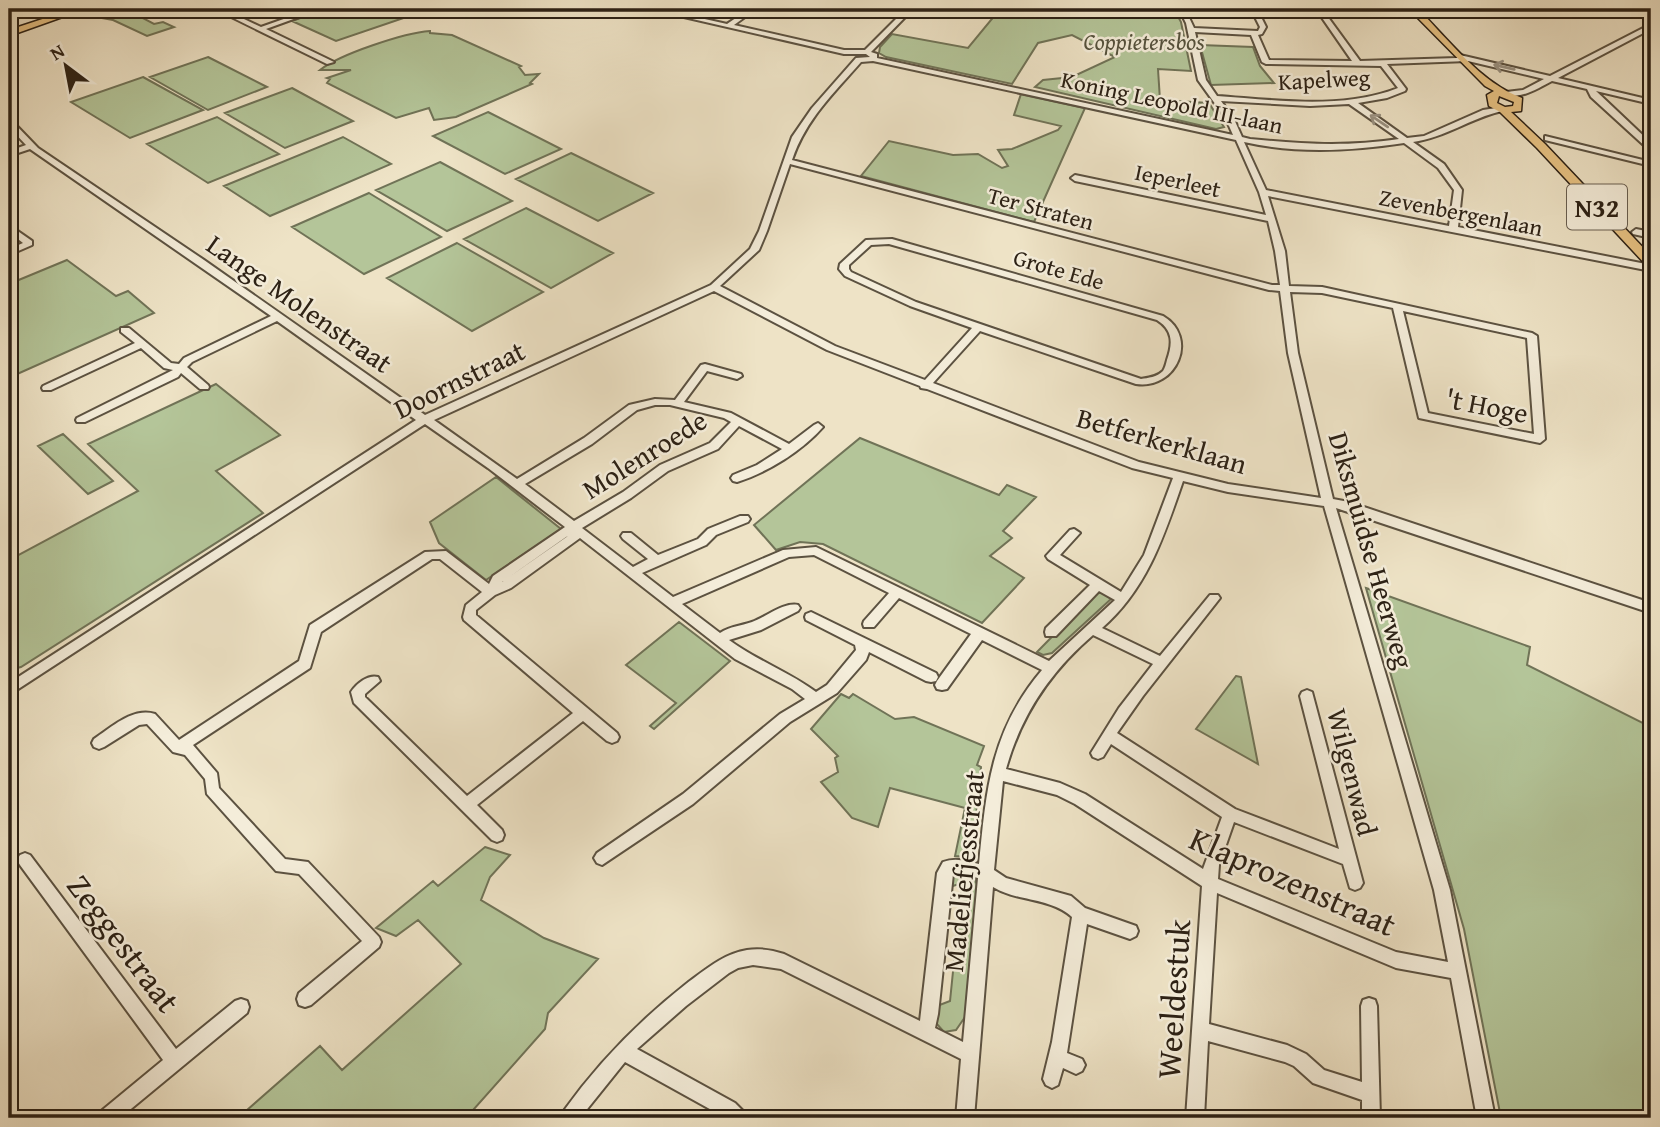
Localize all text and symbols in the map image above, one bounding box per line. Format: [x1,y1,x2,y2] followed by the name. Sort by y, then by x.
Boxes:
[1083,25,1205,58] park label: Coppietersbos
[32,32,102,102] north arrow
[44,36,70,67] text: N
[1277,60,1371,98] street label: Kapelweg
[1493,60,1516,73] one-way arrow
[1058,62,1286,142] street label: Koning Leopold III-laan
[1370,114,1389,128] one-way arrow
[1132,155,1224,205] street label: Ieperleet
[984,178,1098,238] street label: Ter Straten
[1376,180,1546,244] street label: Zevenbergenlaan
[1567,184,1627,230] road number: N32
[199,224,401,382] street label: Lange Molenstraat
[1010,240,1108,298] street label: Grote Ede
[386,330,532,428] street label: Doornstraat
[1442,377,1532,433] street label: 't Hoge
[1072,396,1252,484] street label: Betferkerklaan
[574,399,714,509] street label: Molenroede
[1319,427,1425,673] street label: Diksmuidse Heerweg
[1317,704,1389,840] street label: Wilgenwad
[932,768,994,974] street label: Madeliefjesstraat
[1182,814,1404,948] street label: Klaprozenstraat
[56,864,192,1022] street label: Zeggestraat
[1143,918,1203,1080] street label: Weeldestuk

